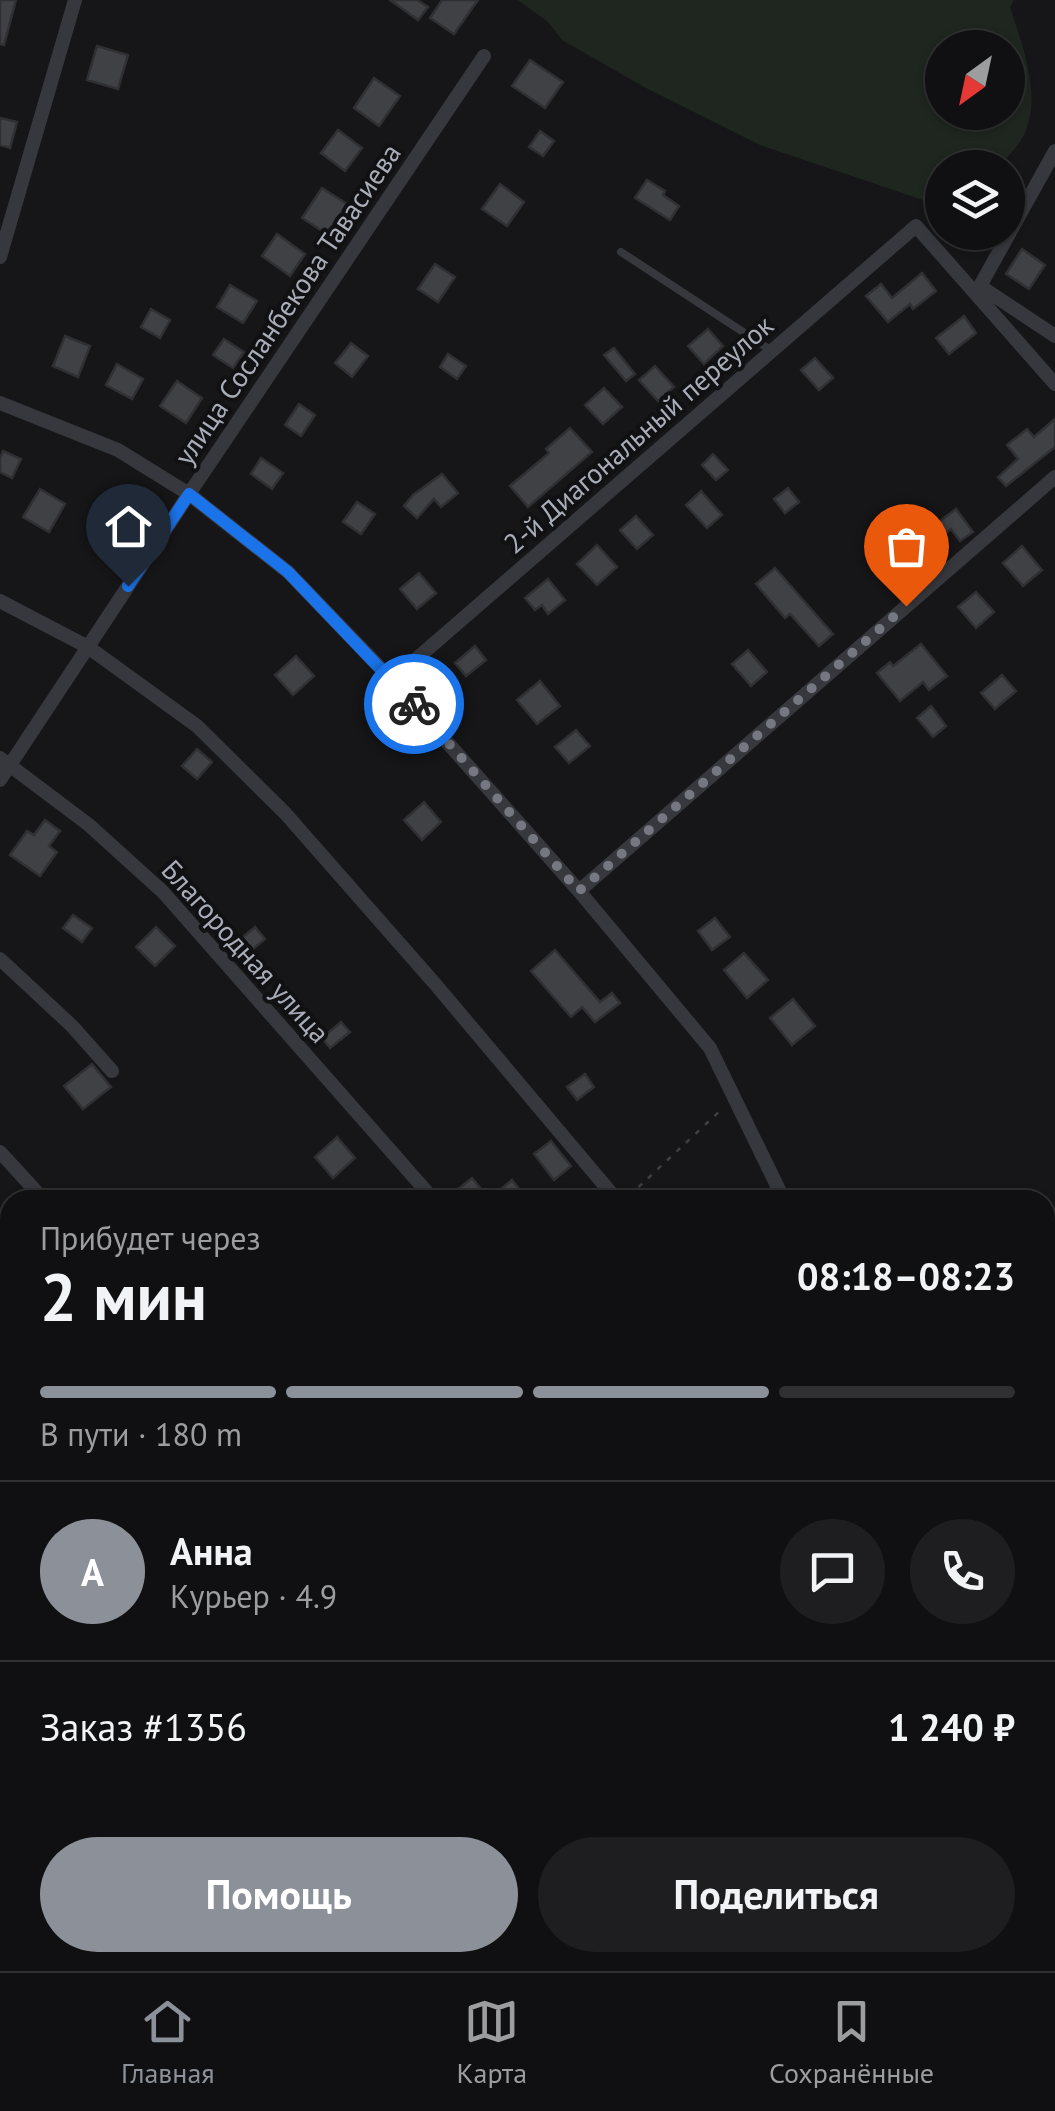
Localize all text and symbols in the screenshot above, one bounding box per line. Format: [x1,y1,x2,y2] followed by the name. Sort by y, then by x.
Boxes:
[925,30,1025,130] north arrow
[925,30,1025,250] map controls
[165,136,409,472] street label: улица Сосланбекова Тавасиева
[925,150,1025,250] button: layers
[495,306,781,561] street label: 2-й Диагональный переулок
[86,484,171,587] pin
[101,499,156,554] icon: home
[864,504,949,607] pin
[879,519,934,574] icon: bag
[364,654,464,754] courier
[387,677,442,732] icon: bike
[154,852,338,1050] street label: Благородная улица
[40,1217,261,1259] text: Прибудет через
[797,1251,1015,1300] text: 08:18–08:23
[40,1254,207,1338] text: 2 мин
[40,1413,242,1455] text: В пути · 180 m
[780,1519,885,1624] button: chat
[910,1519,1015,1624] button: phone
[170,1526,253,1575] text: Анна
[81,1547,104,1596] text: А
[170,1575,337,1617] text: Курьер · 4.9
[40,1702,247,1751] text: Заказ #1356
[888,1702,1015,1751] text: 1 240 ₽
[40,1837,518,1952] button: Помощь
[538,1837,1015,1952] button: Поделиться
[121,1994,215,2091] tab: Главная
[456,1994,527,2091] tab: Карта
[769,1994,934,2091] tab: Сохранённые

